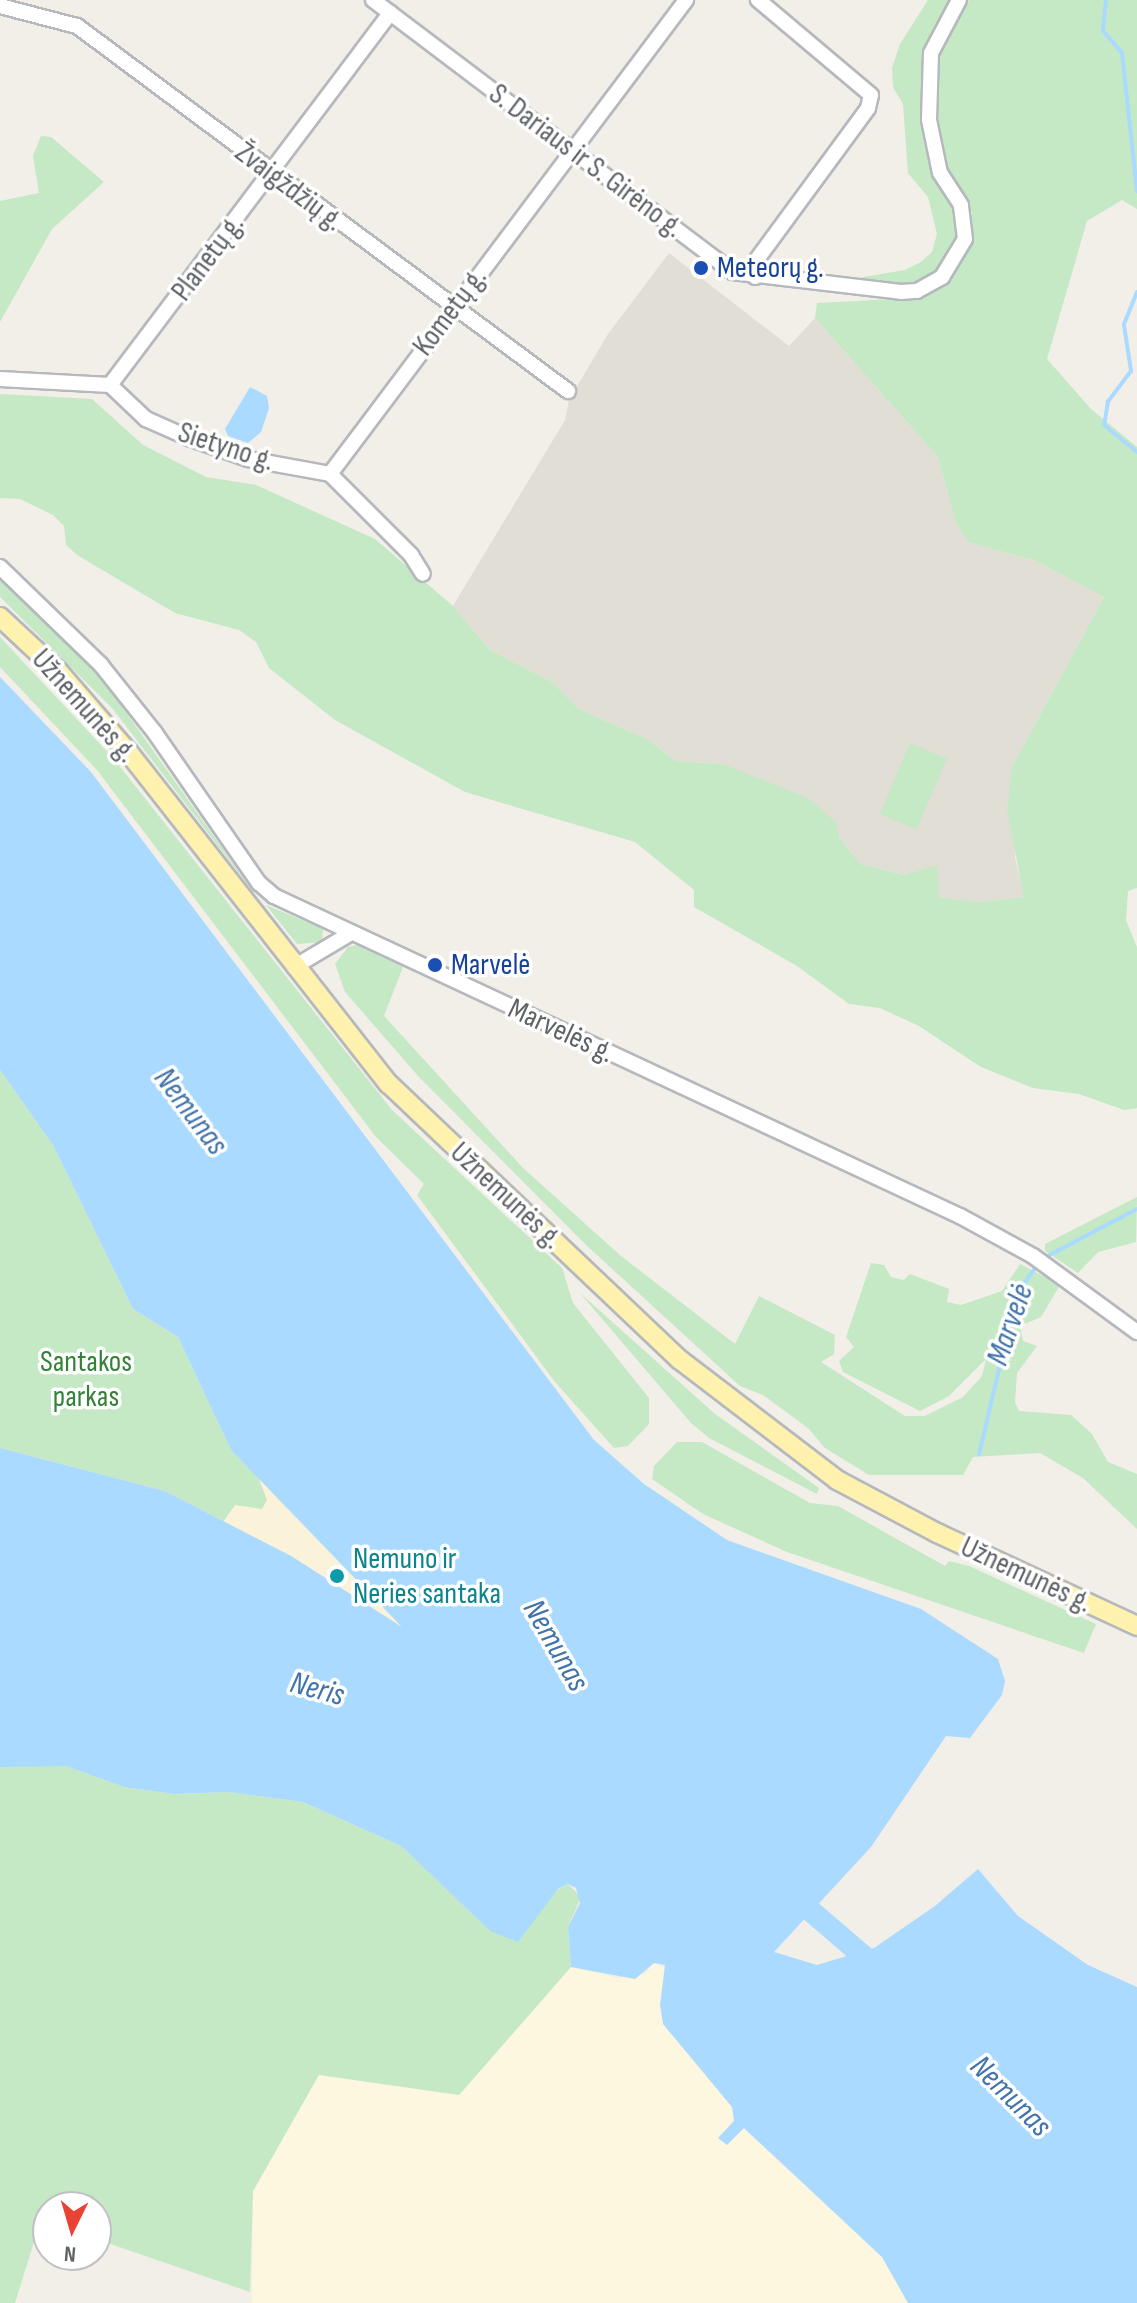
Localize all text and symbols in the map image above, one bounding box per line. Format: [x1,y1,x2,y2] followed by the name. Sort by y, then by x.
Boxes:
[482,76,690,246] street label: S. Dariaus ir S. Girėno g.
[228,135,350,239] street label: Žvaigždžių g.
[164,208,252,308] street label: Planetų g.
[717,250,824,286] place label: Meteorų g.
[692,259,710,277] marker: Meteorų g.
[405,261,495,363] street label: Kometų g.
[173,415,279,479] street label: Sietyno g.
[24,642,144,770] street label: Užnemunės g.
[451,947,530,983] place label: Marvelė
[426,956,444,974] marker: Marvelė
[502,991,620,1071] street label: Marvelės g.
[145,1061,235,1163] water label: Nemunas
[442,1135,570,1257] street label: Užnemunės g.
[979,1279,1043,1371] water label: Marvelė
[40,1344,132,1414] park label: Santakos parkas
[955,1529,1097,1621] street label: Užnemunės g.
[353,1541,501,1612] place label: Nemuno ir Neries santaka
[328,1567,346,1585] marker: Nemuno ir Neries santaka
[514,1593,596,1699] water label: Nemunas
[286,1664,348,1716] water label: Neris
[961,2048,1059,2146] water label: Nemunas
[32,2191,112,2271] north arrow
[63,2239,77,2267] text: N

